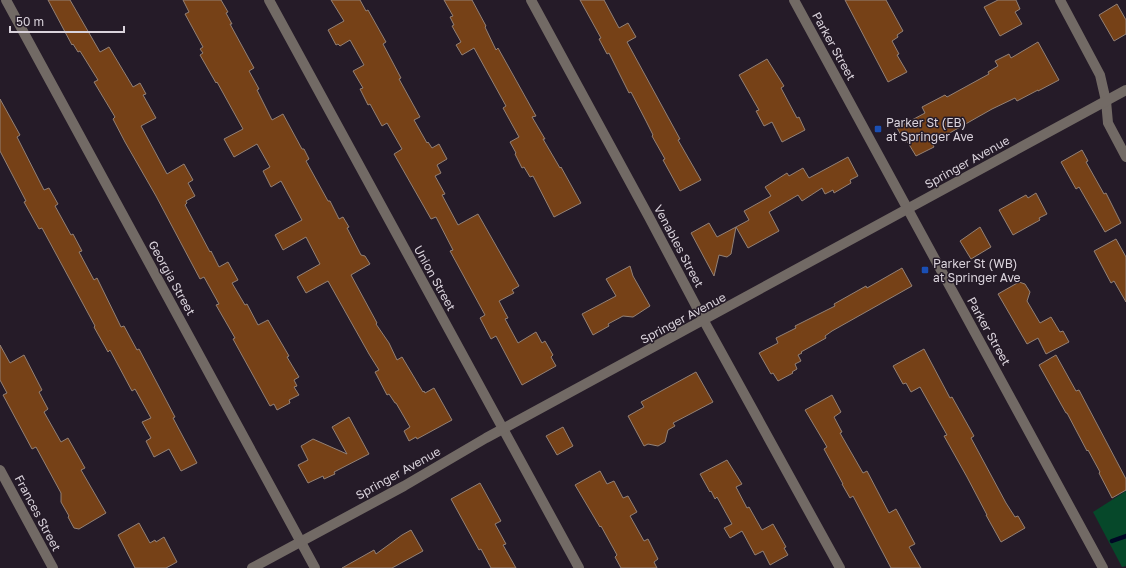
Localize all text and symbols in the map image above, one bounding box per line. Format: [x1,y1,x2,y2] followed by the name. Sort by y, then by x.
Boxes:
[10,8,124,34] scale bar
[809,9,859,83] street label: Parker Street
[16,14,44,29] text: 50 m
[886,115,974,144] place label: Parker St (EB) at Springer Ave
[873,124,883,134] marker: Parker St (EB) at Springer Ave
[922,132,1012,192] street label: Springer Avenue
[651,202,707,290] street label: Venables Street
[145,238,199,318] street label: Georgia Street
[411,243,459,313] street label: Union Street
[933,256,1021,285] place label: Parker St (WB) at Springer Ave
[920,265,930,275] marker: Parker St (WB) at Springer Ave
[638,289,728,347] street label: Springer Avenue
[964,294,1014,368] street label: Parker Street
[353,443,443,503] street label: Springer Avenue
[12,472,64,554] street label: Frances Street

